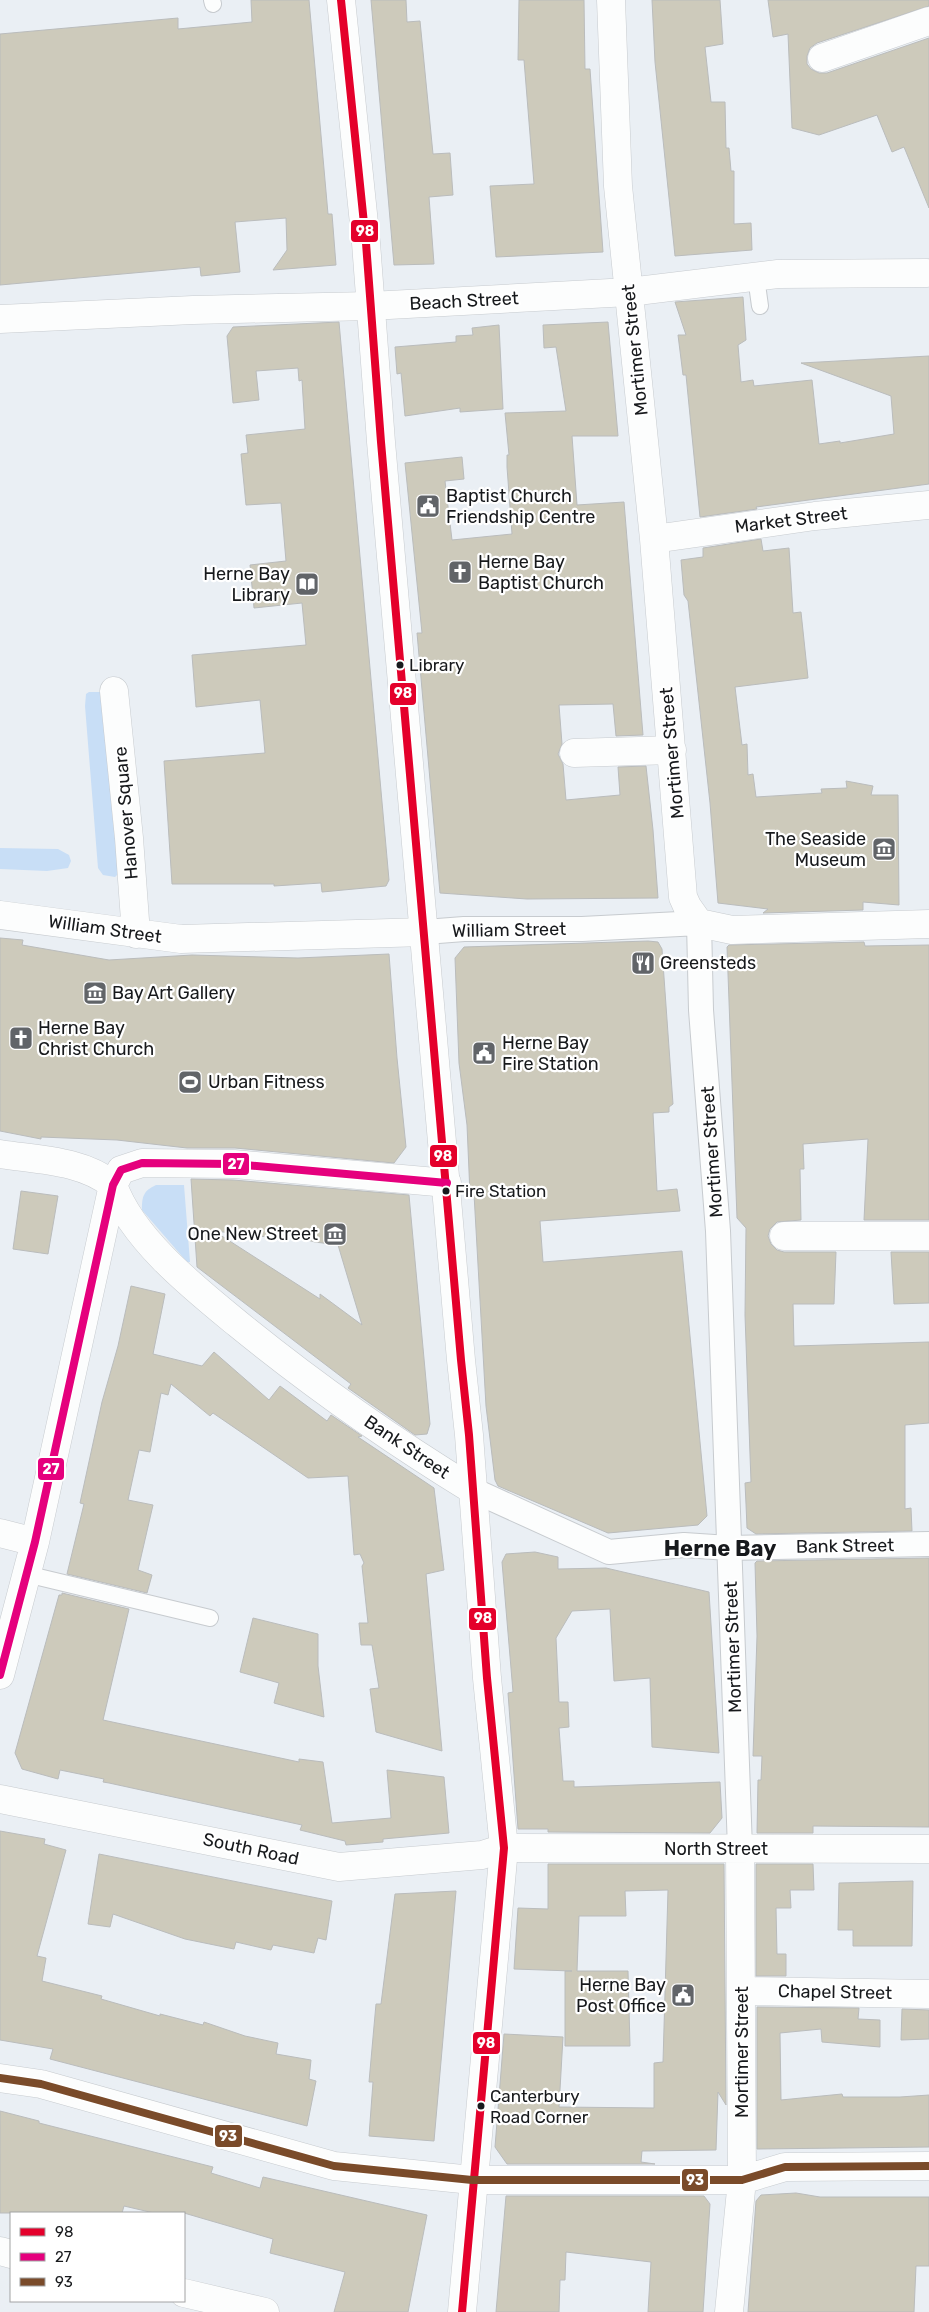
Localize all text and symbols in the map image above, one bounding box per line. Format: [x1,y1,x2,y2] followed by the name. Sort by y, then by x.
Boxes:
[350,219,379,243] line badge: 98
[356,223,374,240] text: 98
[617,283,653,417] street label: Mortimer Street
[409,287,519,315] street label: Beach Street
[446,485,595,528] place label: Baptist Church Friendship Centre
[415,493,441,519] public building icon: Baptist Church Friendship Centre
[733,502,849,538] street label: Market Street
[478,551,604,594] place label: Herne Bay Baptist Church
[447,559,473,585] church icon: Herne Bay Baptist Church
[203,563,290,606] place label: Herne Bay Library
[294,571,320,597] library icon: Herne Bay Library
[409,655,464,675] place label: Library
[395,660,405,670] marker: Library
[389,682,417,706] line badge: 98
[394,685,412,702] text: 98
[655,686,689,820] street label: Mortimer Street
[109,745,143,881] street label: Hanover Square
[765,828,866,871] place label: The Seaside Museum
[871,836,897,862] museum icon: The Seaside Museum
[47,910,163,948] street label: William Street
[452,918,566,942] street label: William Street
[630,950,656,976] restaurant icon: Greensteds
[660,952,756,974] place label: Greensteds
[82,980,108,1006] museum icon: Bay Art Gallery
[112,982,235,1004] place label: Bay Art Gallery
[38,1017,154,1060] place label: Herne Bay Christ Church
[8,1025,34,1051] church icon: Herne Bay Christ Church
[502,1032,599,1075] place label: Herne Bay Fire Station
[471,1040,497,1066] public building icon: Herne Bay Fire Station
[177,1069,203,1095] sports icon: Urban Fitness
[208,1071,325,1093] place label: Urban Fitness
[696,1085,728,1219] street label: Mortimer Street
[429,1144,458,1168] line badge: 98
[434,1148,452,1165] text: 98
[222,1152,250,1176] line badge: 27
[227,1156,245,1173] text: 27
[455,1181,546,1201] place label: Fire Station
[441,1186,451,1196] marker: Fire Station
[322,1221,348,1247] museum icon: One New Street
[188,1223,318,1245] place label: One New Street
[360,1410,454,1484] street label: Bank Street
[37,1457,65,1481] line badge: 27
[42,1461,60,1478] text: 27
[796,1534,894,1558] street label: Bank Street
[664,1535,776,1562] district label: Herne Bay
[720,1581,746,1713] street label: Mortimer Street
[468,1607,497,1631] line badge: 98
[474,1610,492,1627] text: 98
[201,1828,301,1870] street label: South Road
[664,1838,768,1860] street label: North Street
[576,1974,666,2017] place label: Herne Bay Post Office
[778,1980,892,2004] street label: Chapel Street
[670,1982,696,2008] public building icon: Herne Bay Post Office
[731,1986,753,2118] street label: Mortimer Street
[472,2031,501,2055] line badge: 98
[477,2035,495,2052] text: 98
[490,2086,589,2127] place label: Canterbury Road Corner
[476,2101,486,2111] marker: Canterbury Road Corner
[214,2124,243,2148] line badge: 93
[219,2128,237,2145] text: 93
[681,2168,709,2192] line badge: 93
[686,2172,704,2189] text: 93
[10,2212,185,2302] legend
[55,2223,73,2241] text: 98
[55,2248,72,2266] text: 27
[55,2273,73,2291] text: 93

